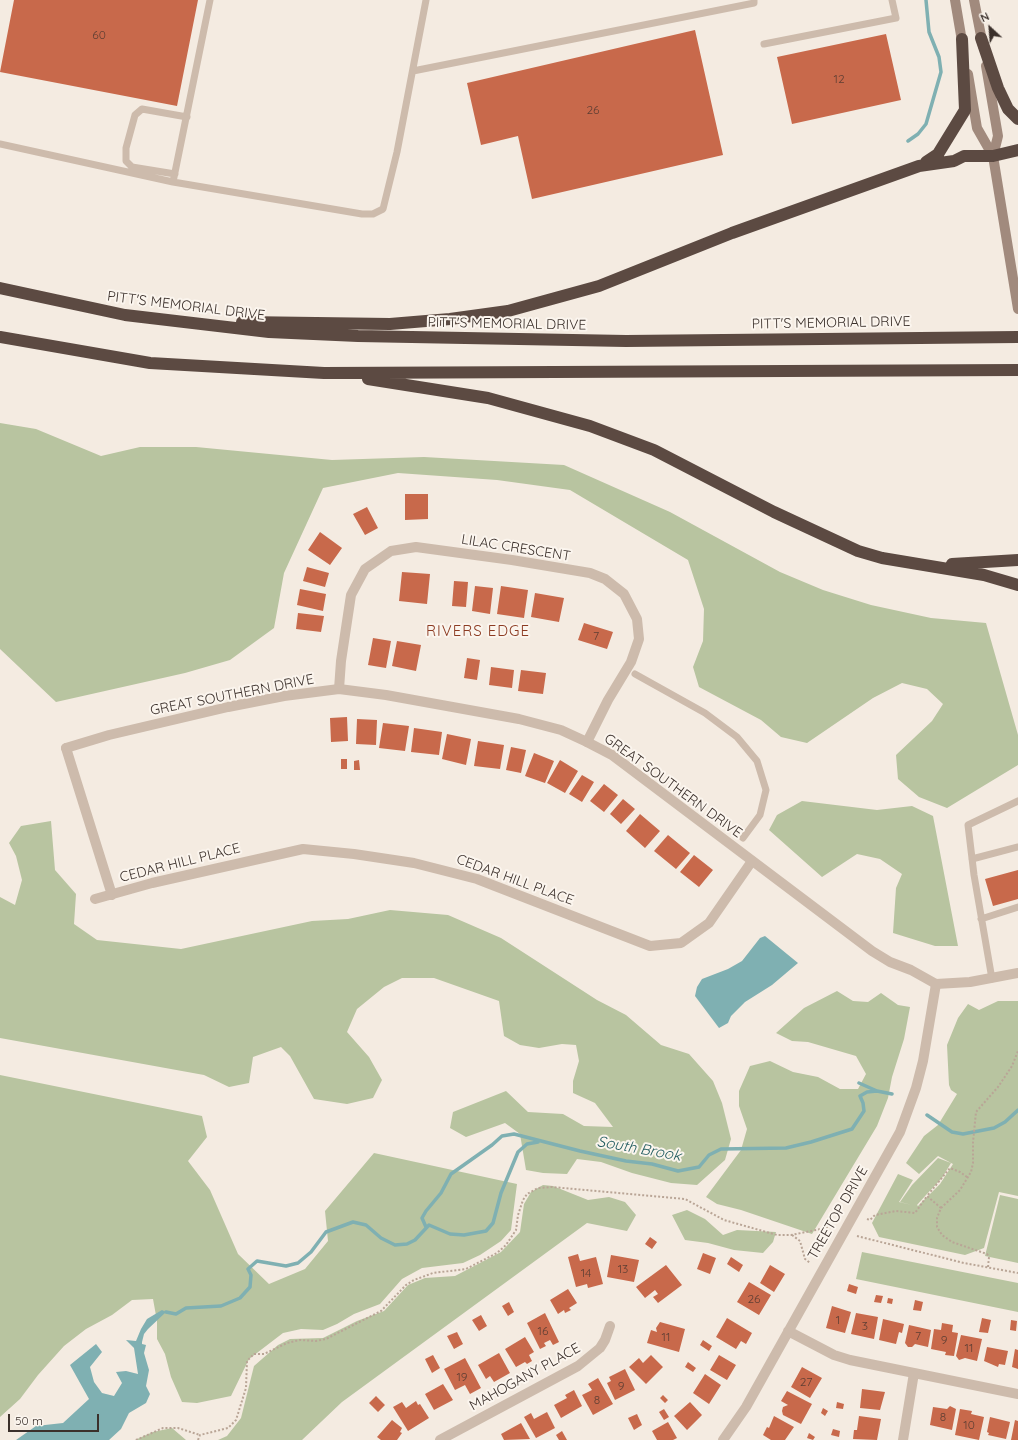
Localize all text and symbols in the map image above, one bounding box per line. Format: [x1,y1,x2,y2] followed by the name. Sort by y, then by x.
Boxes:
[970,8,1010,48] north arrow
[978,9,991,25] text: N
[92,28,106,42] house number: 60
[833,72,845,86] house number: 12
[586,103,600,117] house number: 26
[106,288,266,324] street label: PITT'S MEMORIAL DRIVE
[751,313,911,333] street label: PITT'S MEMORIAL DRIVE
[427,314,587,334] street label: PITT'S MEMORIAL DRIVE
[460,531,572,565] street label: LILAC CRESCENT
[426,622,530,640] district label: RIVERS EDGE
[593,629,599,643] house number: 7
[149,671,315,719] street label: GREAT SOUTHERN DRIVE
[601,730,745,842] street label: GREAT SOUTHERN DRIVE
[118,840,242,886] street label: CEDAR HILL PLACE
[454,851,576,909] street label: CEDAR HILL PLACE
[596,1133,682,1165] water label: South Brook
[804,1163,872,1263] street label: TREETOP DRIVE
[618,1262,628,1276] house number: 13
[581,1266,591,1280] house number: 14
[747,1292,761,1306] house number: 26
[836,1313,840,1327] house number: 1
[862,1319,868,1333] house number: 3
[538,1324,548,1338] house number: 16
[915,1329,921,1343] house number: 7
[662,1330,670,1344] house number: 11
[941,1333,947,1347] house number: 9
[467,1340,583,1414] street label: MAHOGANY PLACE
[965,1341,973,1355] house number: 11
[456,1370,468,1384] house number: 19
[800,1375,812,1389] house number: 27
[618,1379,624,1393] house number: 9
[594,1393,600,1407] house number: 8
[10,1406,101,1432] scale bar
[940,1410,946,1424] house number: 8
[15,1413,43,1428] text: 50 m
[963,1418,975,1432] house number: 10

